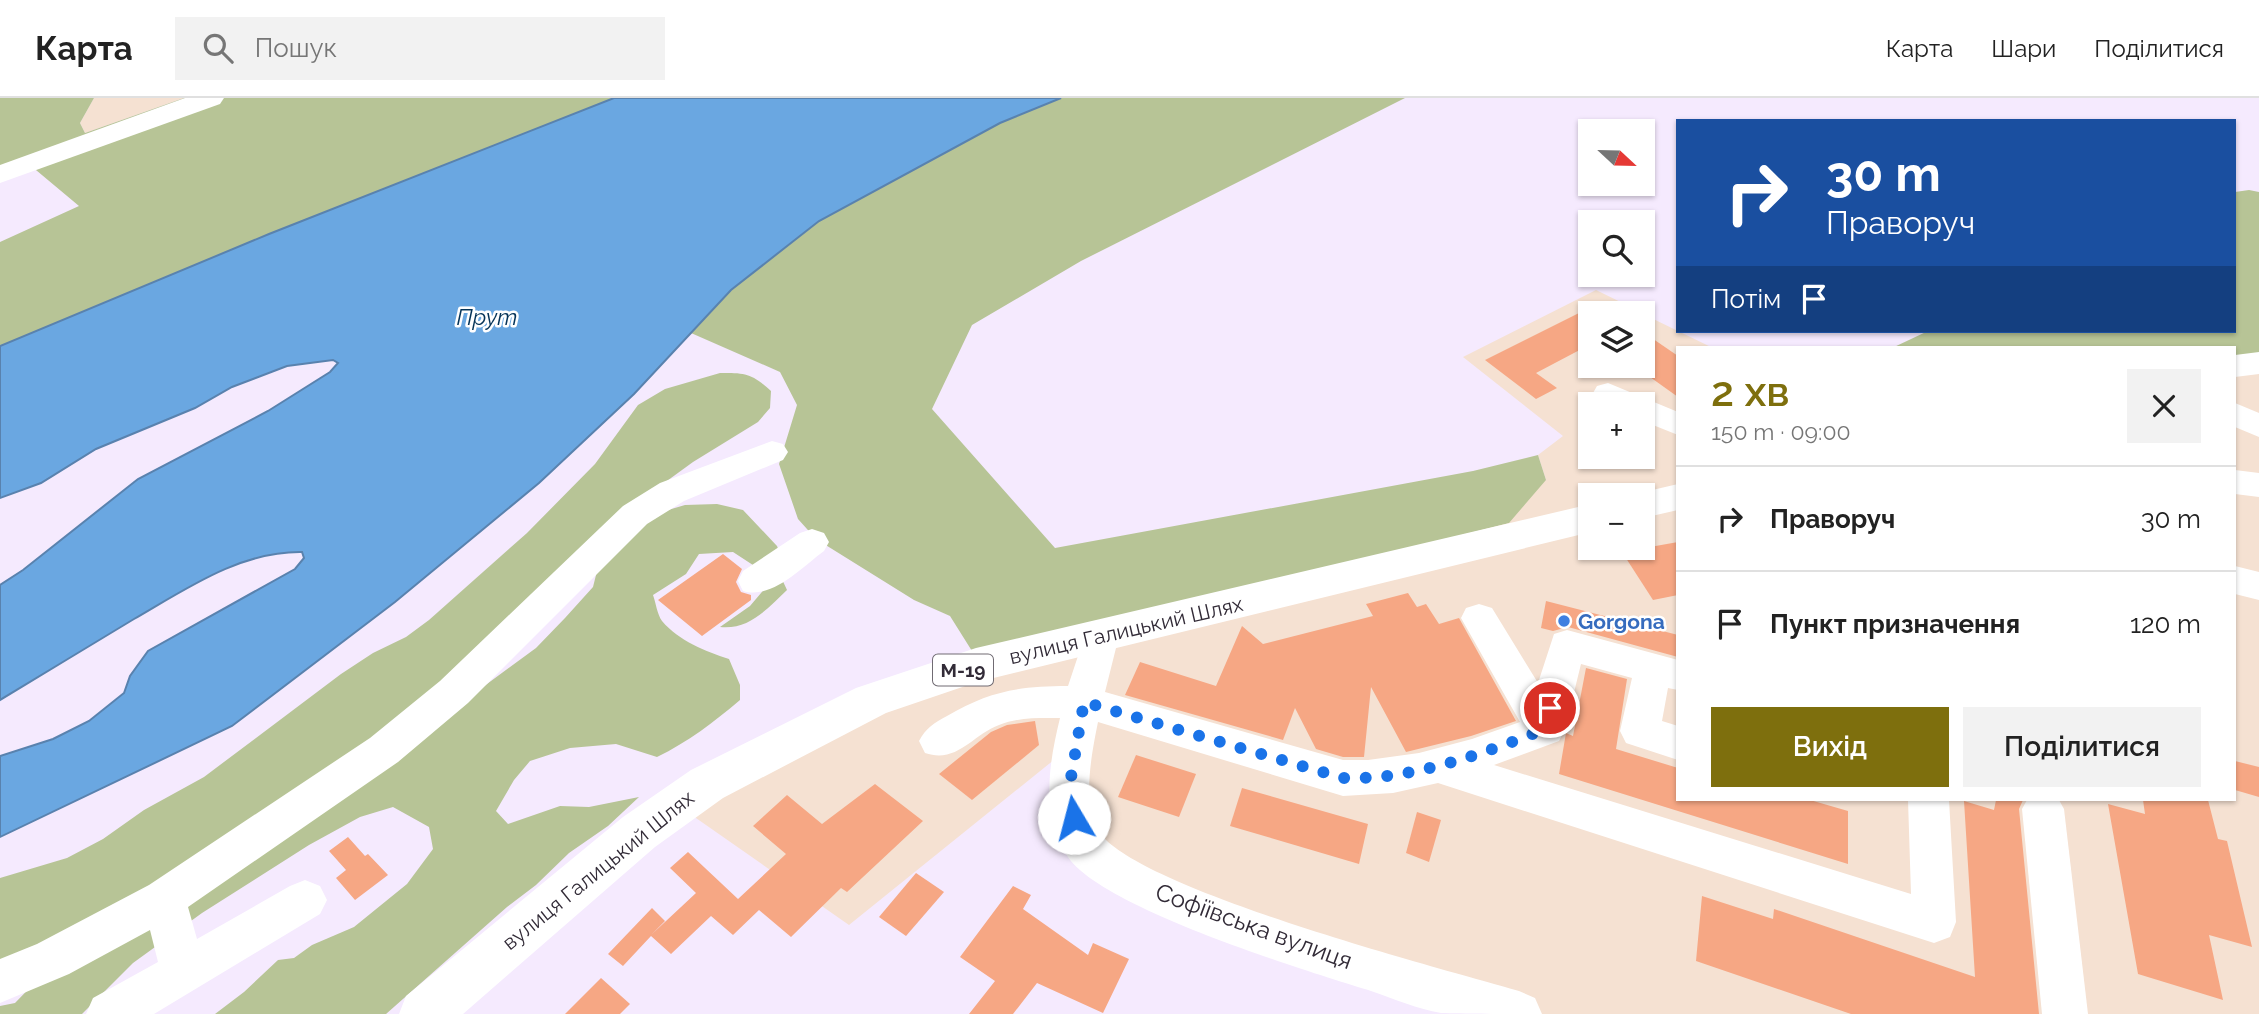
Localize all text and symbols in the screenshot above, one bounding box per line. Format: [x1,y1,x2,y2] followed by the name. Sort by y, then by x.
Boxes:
[175,17,665,80] search box
[35,29,133,68] text: Карта
[199,29,237,67] icon: search
[255,33,337,63] text: Пошук
[1886,34,1953,63] text: Карта
[1991,34,2056,63] text: Шари
[2094,34,2224,63] text: Поділитися
[1578,119,1656,196] north arrow
[1578,119,1655,560] map controls
[1826,145,1941,202] text: 30 m
[1711,147,1802,238] icon: right
[1826,204,1975,241] text: Праворуч
[1578,210,1655,287] button: search
[1795,280,1833,318] icon: arrive
[1711,284,1781,314] text: Потім
[1578,301,1655,378] button: layers
[457,303,517,330] water label: Прут
[1711,367,1790,416] text: 2 хв
[2127,369,2201,443] button: close
[1578,392,1655,469] button: +
[1711,418,1851,445] text: 150 m · 09:00
[1578,483,1655,560] button: −
[1711,500,1749,538] icon: right
[1770,504,1895,534] text: Праворуч
[2141,504,2201,534] text: 30 m
[1007,591,1246,669] street label: вулиця Галицький Шлях
[1711,605,1749,643] icon: arrive
[1578,609,1665,634] place label: Gorgona
[1770,609,2020,639] text: Пункт призначення
[2130,609,2201,639] text: 120 m
[1556,613,1572,629] marker: Gorgona
[933,654,993,685] road number: М-19
[1520,678,1580,738] pin
[1531,689,1569,727] icon: arrive
[1711,707,1949,787] button: Вихід
[1963,707,2201,787] button: Поділитися
[1037,781,1111,855] position arrow
[497,785,699,955] street label: вулиця Галицький Шлях
[1152,877,1356,975] street label: Софіївська вулиця

